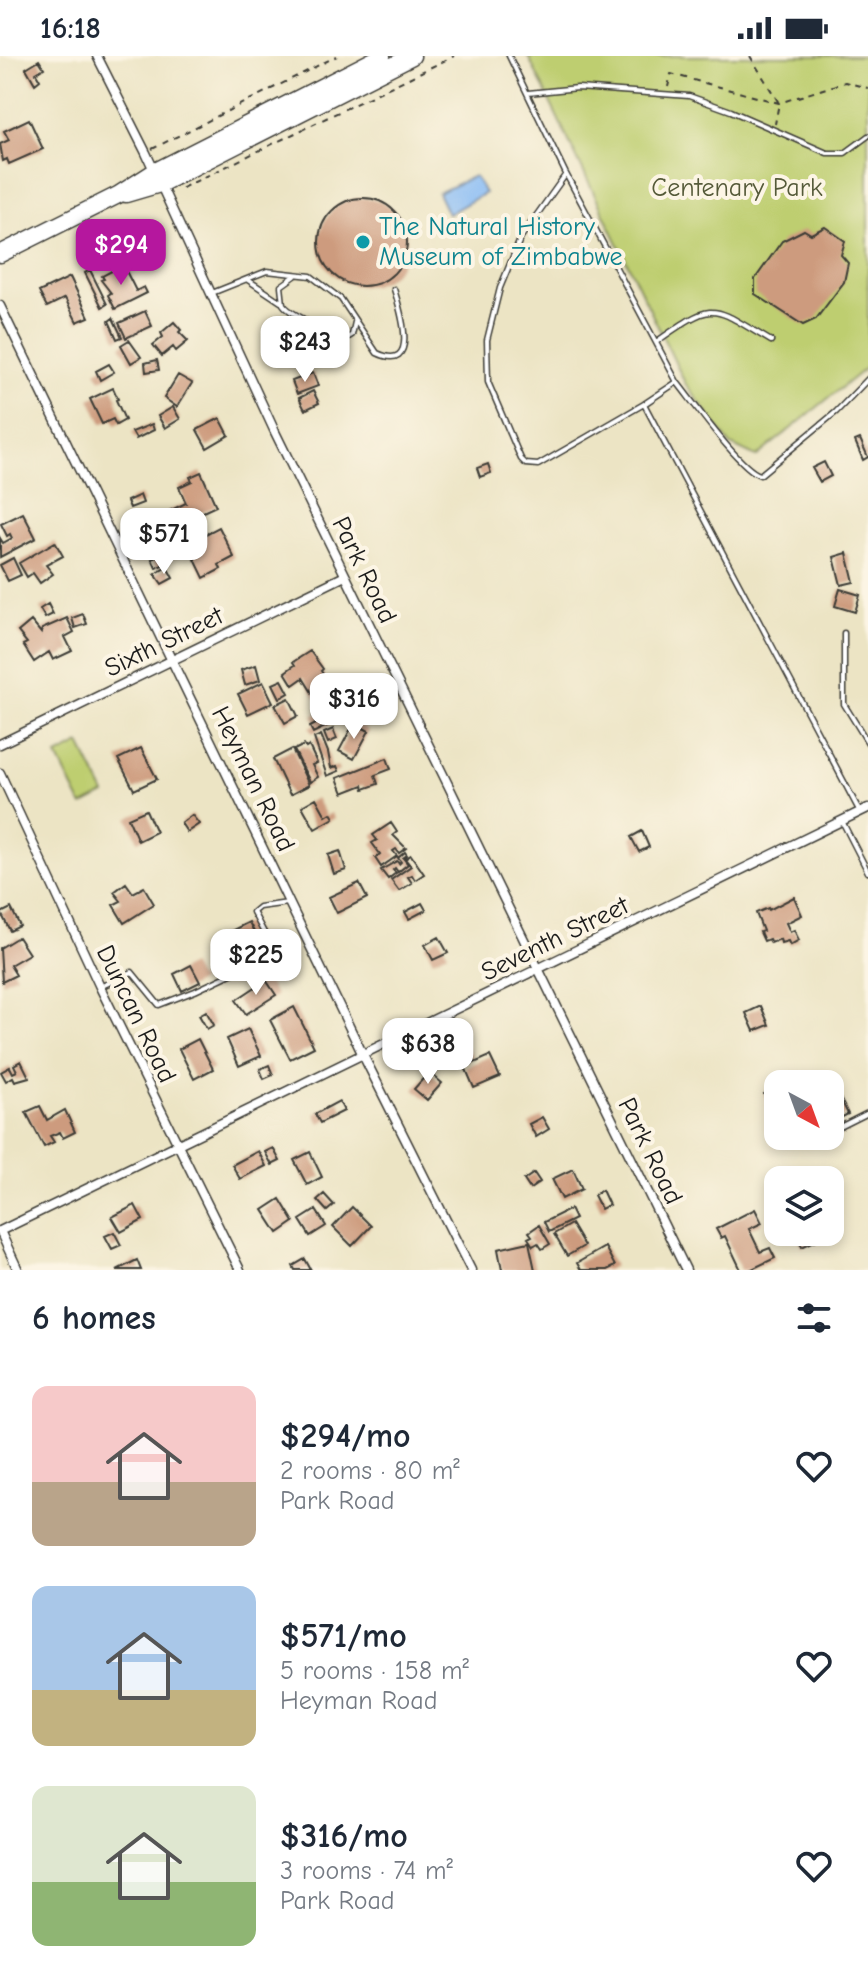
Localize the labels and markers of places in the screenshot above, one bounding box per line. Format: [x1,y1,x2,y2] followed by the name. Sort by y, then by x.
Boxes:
[379,212,623,272] place label: The Natural History Museum of Zimbabwe
[74,219,168,287] pin: $294
[354,233,372,251] marker: The Natural History Museum of Zimbabwe
[258,316,352,384] pin: $243
[117,508,211,576] pin: $571
[307,673,401,741] pin: $316
[209,929,303,997] pin: $225
[381,1018,475,1086] pin: $638

